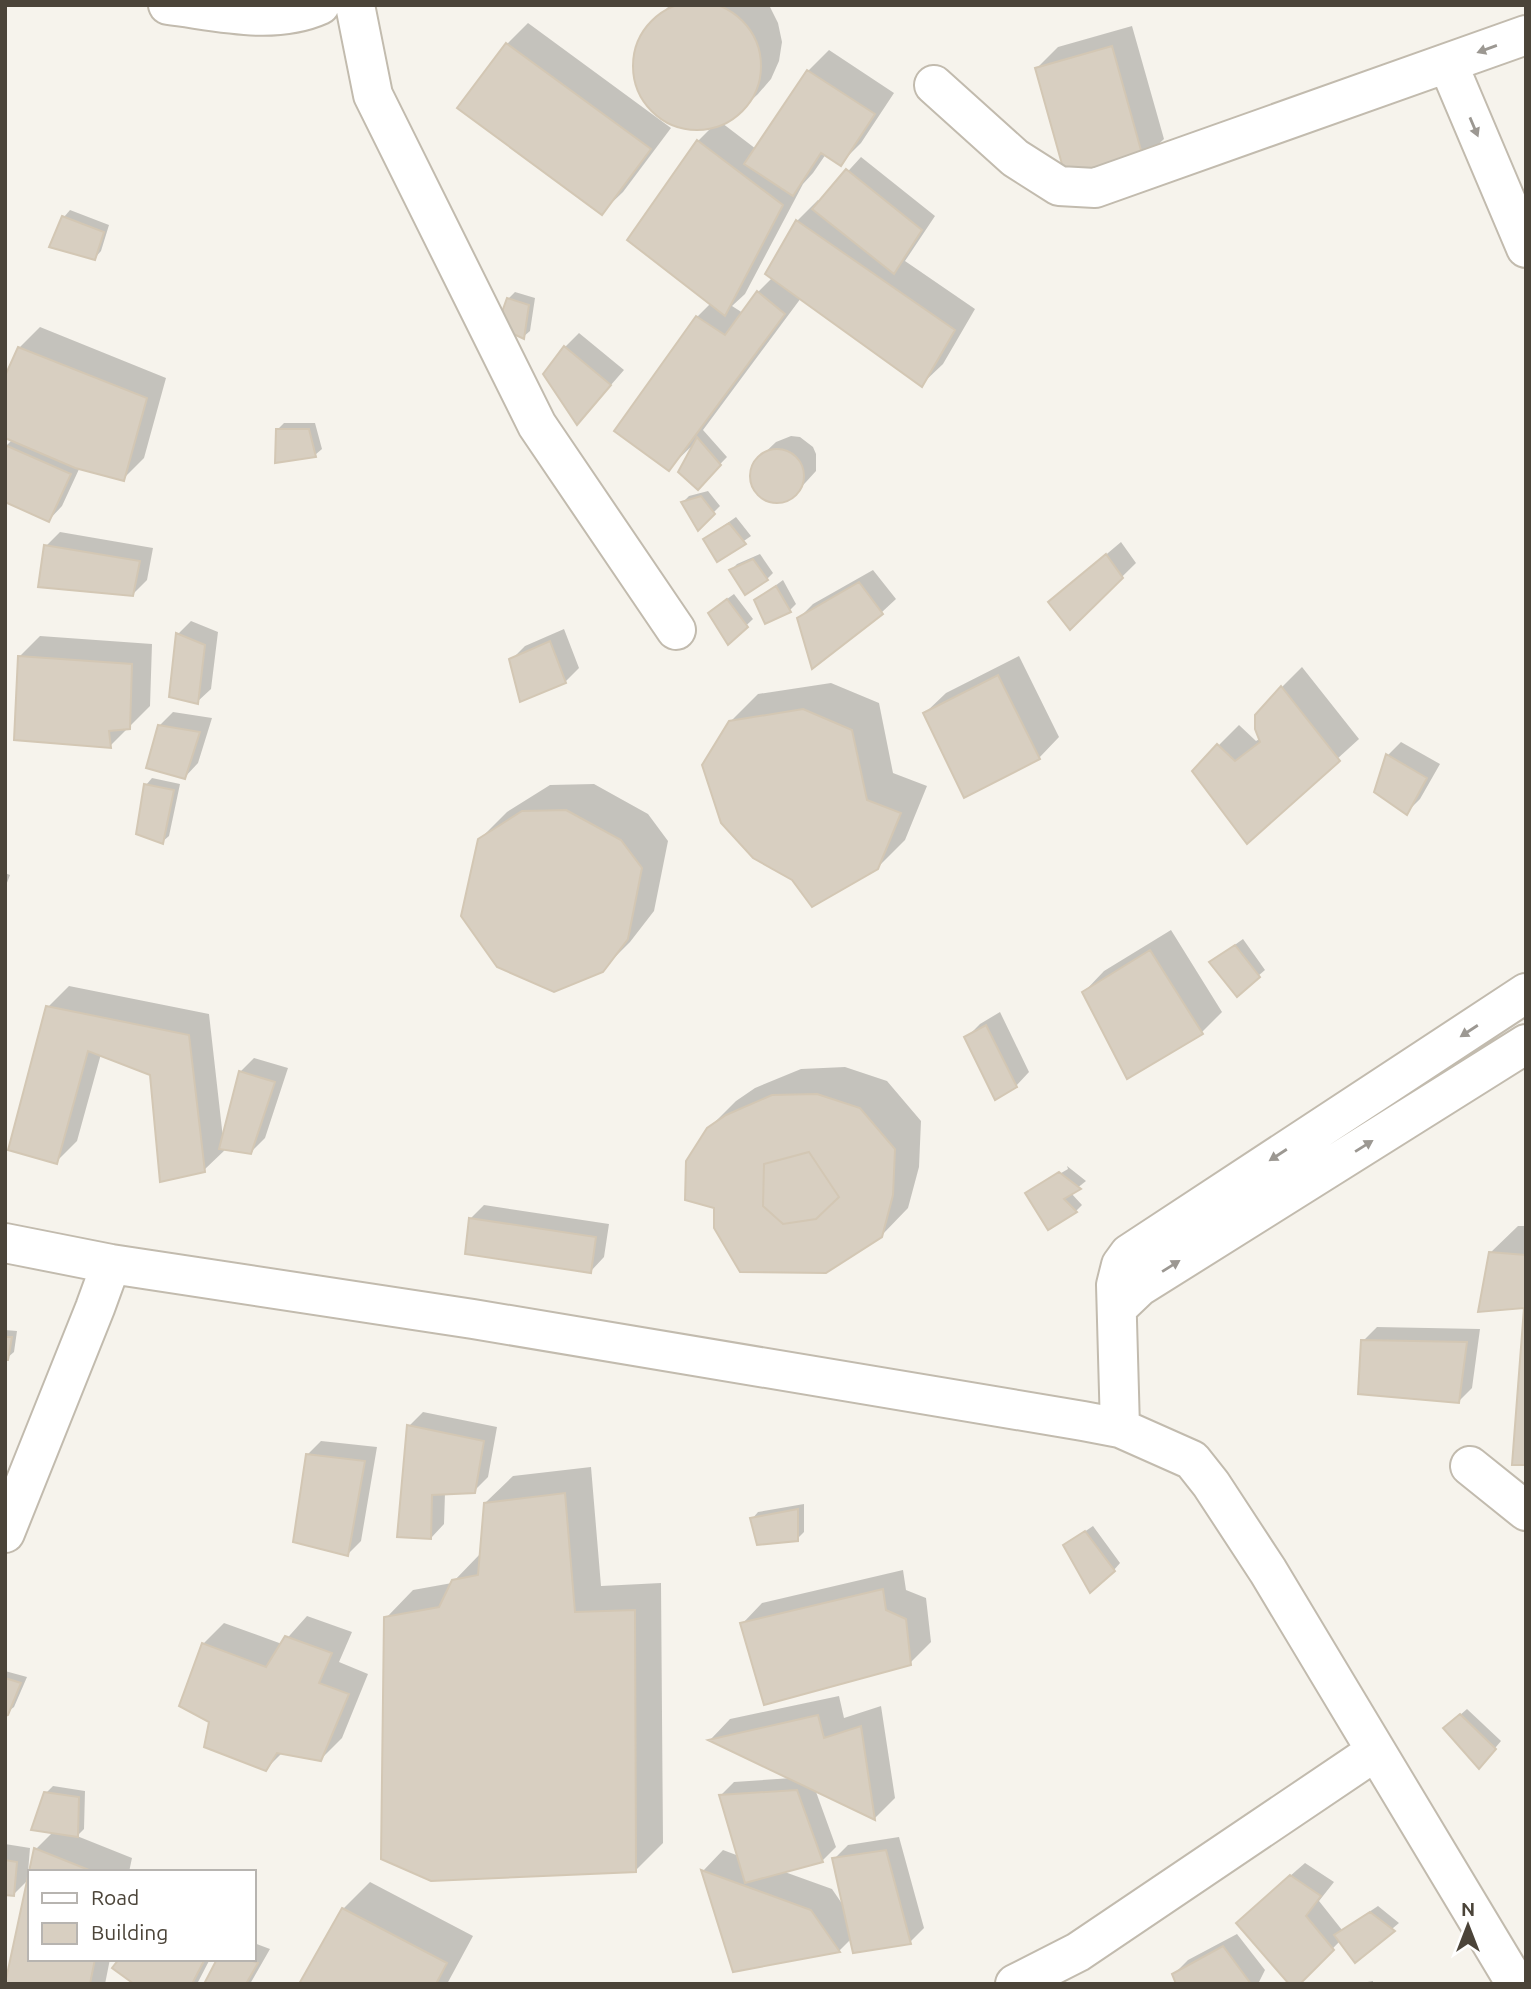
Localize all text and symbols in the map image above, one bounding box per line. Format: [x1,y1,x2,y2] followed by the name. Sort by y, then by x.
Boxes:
[1476,44,1497,55] one-way arrow
[1469,116,1480,137] one-way arrow
[1459,1024,1478,1037] one-way arrow
[1354,1139,1373,1152] one-way arrow
[1269,1149,1288,1162] one-way arrow
[1161,1260,1180,1273] one-way arrow
[28,1870,256,1961] legend
[91,1885,139,1909] text: Road
[1433,1891,1503,1961] north arrow
[1461,1898,1475,1920] text: N
[91,1920,168,1944] text: Building

